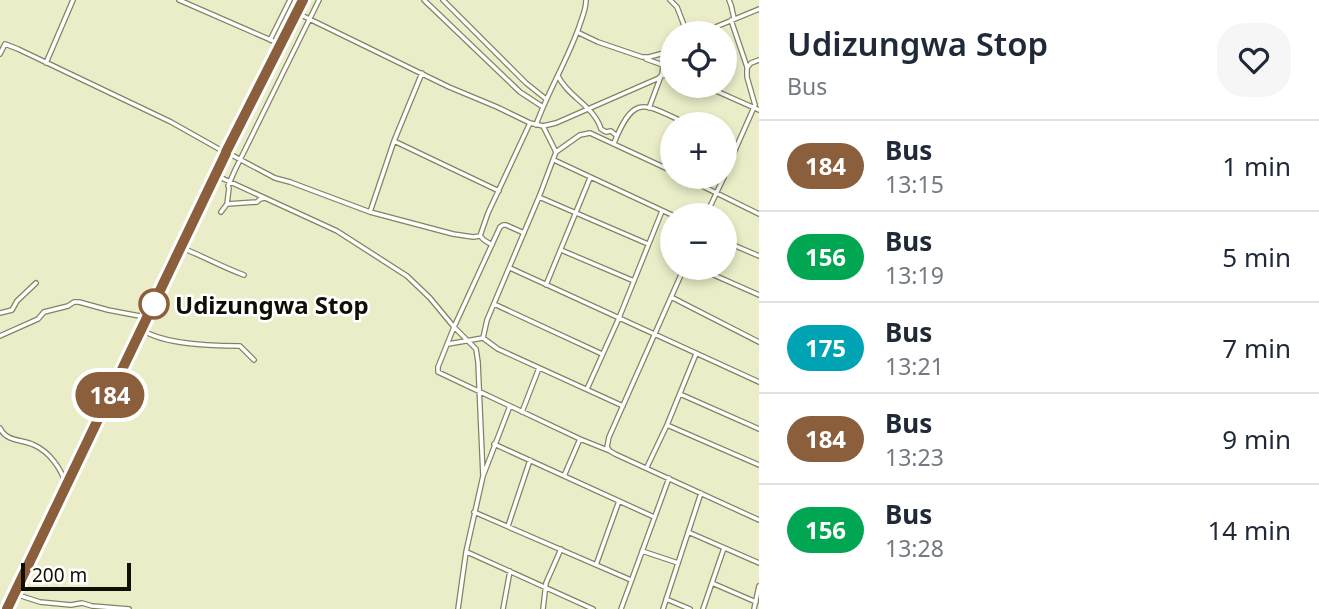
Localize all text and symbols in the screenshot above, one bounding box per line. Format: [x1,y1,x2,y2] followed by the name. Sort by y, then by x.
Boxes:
[660,21,737,280] map controls
[660,21,737,98] button: locate
[787,21,1048,66] text: Udizungwa Stop
[1217,23,1291,97] button: heart
[787,70,827,102] text: Bus
[660,112,737,189] button: +
[885,132,932,168] text: Bus
[1222,148,1291,184] text: 1 min
[805,149,846,182] text: 184
[885,168,944,200] text: 13:15
[660,203,737,280] button: −
[885,223,932,259] text: Bus
[1222,239,1291,275] text: 5 min
[805,240,846,273] text: 156
[885,259,944,291] text: 13:19
[175,288,369,321] place label: Udizungwa Stop
[139,289,169,319] marker: Udizungwa Stop
[885,314,932,350] text: Bus
[1222,330,1291,366] text: 7 min
[805,331,846,364] text: 175
[885,350,944,382] text: 13:21
[70,372,150,418] line badge: 184
[89,378,131,411] text: 184
[885,405,932,441] text: Bus
[1222,421,1291,457] text: 9 min
[805,422,846,455] text: 184
[885,441,944,473] text: 13:23
[885,496,932,532] text: Bus
[1207,512,1291,548] text: 14 min
[805,513,846,546] text: 156
[885,532,944,564] text: 13:28
[21,560,131,592] scale bar
[32,562,87,588] text: 200 m

